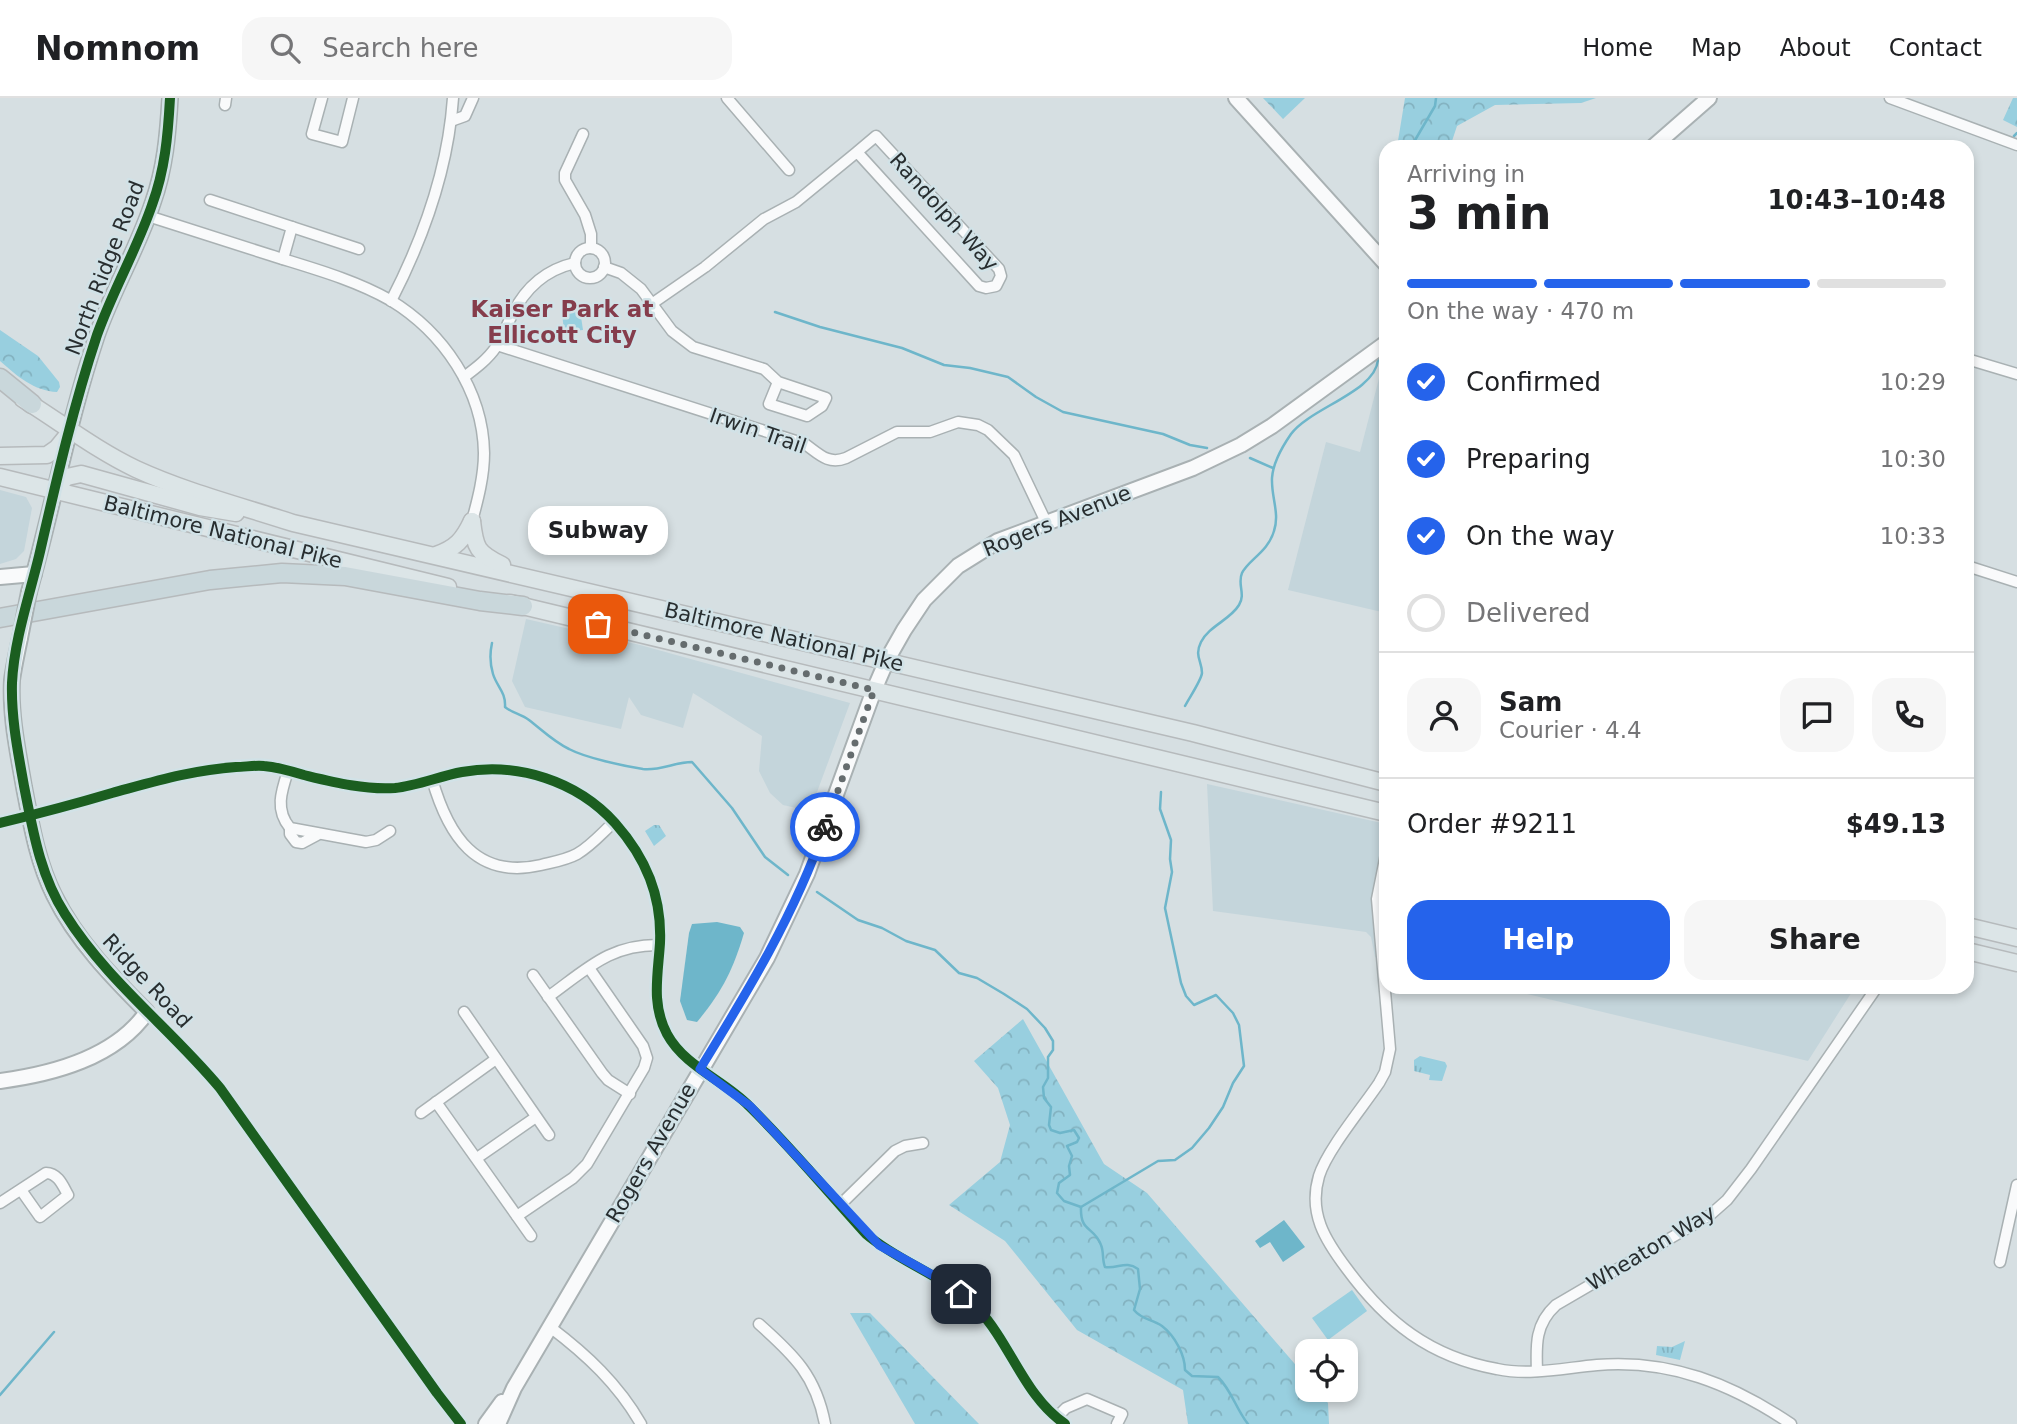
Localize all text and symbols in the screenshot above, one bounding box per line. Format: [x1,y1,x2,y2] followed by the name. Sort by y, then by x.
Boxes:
[242,17,732,80] search box
[35,29,200,68] text: Nomnom
[266,29,304,67] icon: search
[322,33,478,63] text: Search here
[1582,34,1653,62] text: Home
[1691,34,1742,62] text: Map
[1780,34,1851,62] text: About
[1889,34,1982,62] text: Contact
[885,148,1003,276] street label: Randolph Way
[1407,161,1525,187] text: Arriving in
[61,177,149,359] street label: North Ridge Road
[1767,185,1946,215] text: 10:43–10:48
[1407,186,1551,240] text: 3 min
[471,296,653,348] district label: Kaiser Park at Ellicott City
[1407,298,1634,324] text: On the way · 470 m
[1407,363,1445,401] icon: check
[1466,367,1601,397] text: Confirmed
[1880,369,1946,395] text: 10:29
[706,403,810,459] street label: Irwin Trail
[1407,440,1445,478] icon: check
[1466,444,1591,474] text: Preparing
[1880,446,1946,472] text: 10:30
[980,480,1134,562] street label: Rogers Avenue
[101,491,345,573] street label: Baltimore National Pike
[528,505,668,554] callout: Subway
[548,517,648,543] text: Subway
[1407,517,1445,555] icon: check
[1466,521,1615,551] text: On the way
[1880,523,1946,549] text: 10:33
[568,594,628,654] pin
[662,598,906,676] street label: Baltimore National Pike
[1466,598,1590,628] text: Delivered
[579,605,617,643] icon: bag
[1407,678,1481,752] button: person
[1780,678,1854,752] button: chat
[1872,678,1946,752] button: phone
[1499,687,1562,717] text: Sam
[1499,717,1642,743] text: Courier · 4.4
[790,792,860,862] courier
[806,808,844,846] icon: bike
[1407,809,1577,839] text: Order #9211
[1846,809,1946,839] text: $49.13
[1407,900,1670,980] button: Help
[1684,900,1946,980] button: Share
[98,929,196,1033] street label: Ridge Road
[601,1079,701,1227] street label: Rogers Avenue
[1582,1200,1720,1296] street label: Wheaton Way
[931,1264,991,1324] pin
[942,1275,980,1313] icon: home
[1295,1339,1358,1402] map controls
[1295,1339,1358,1402] button: locate

